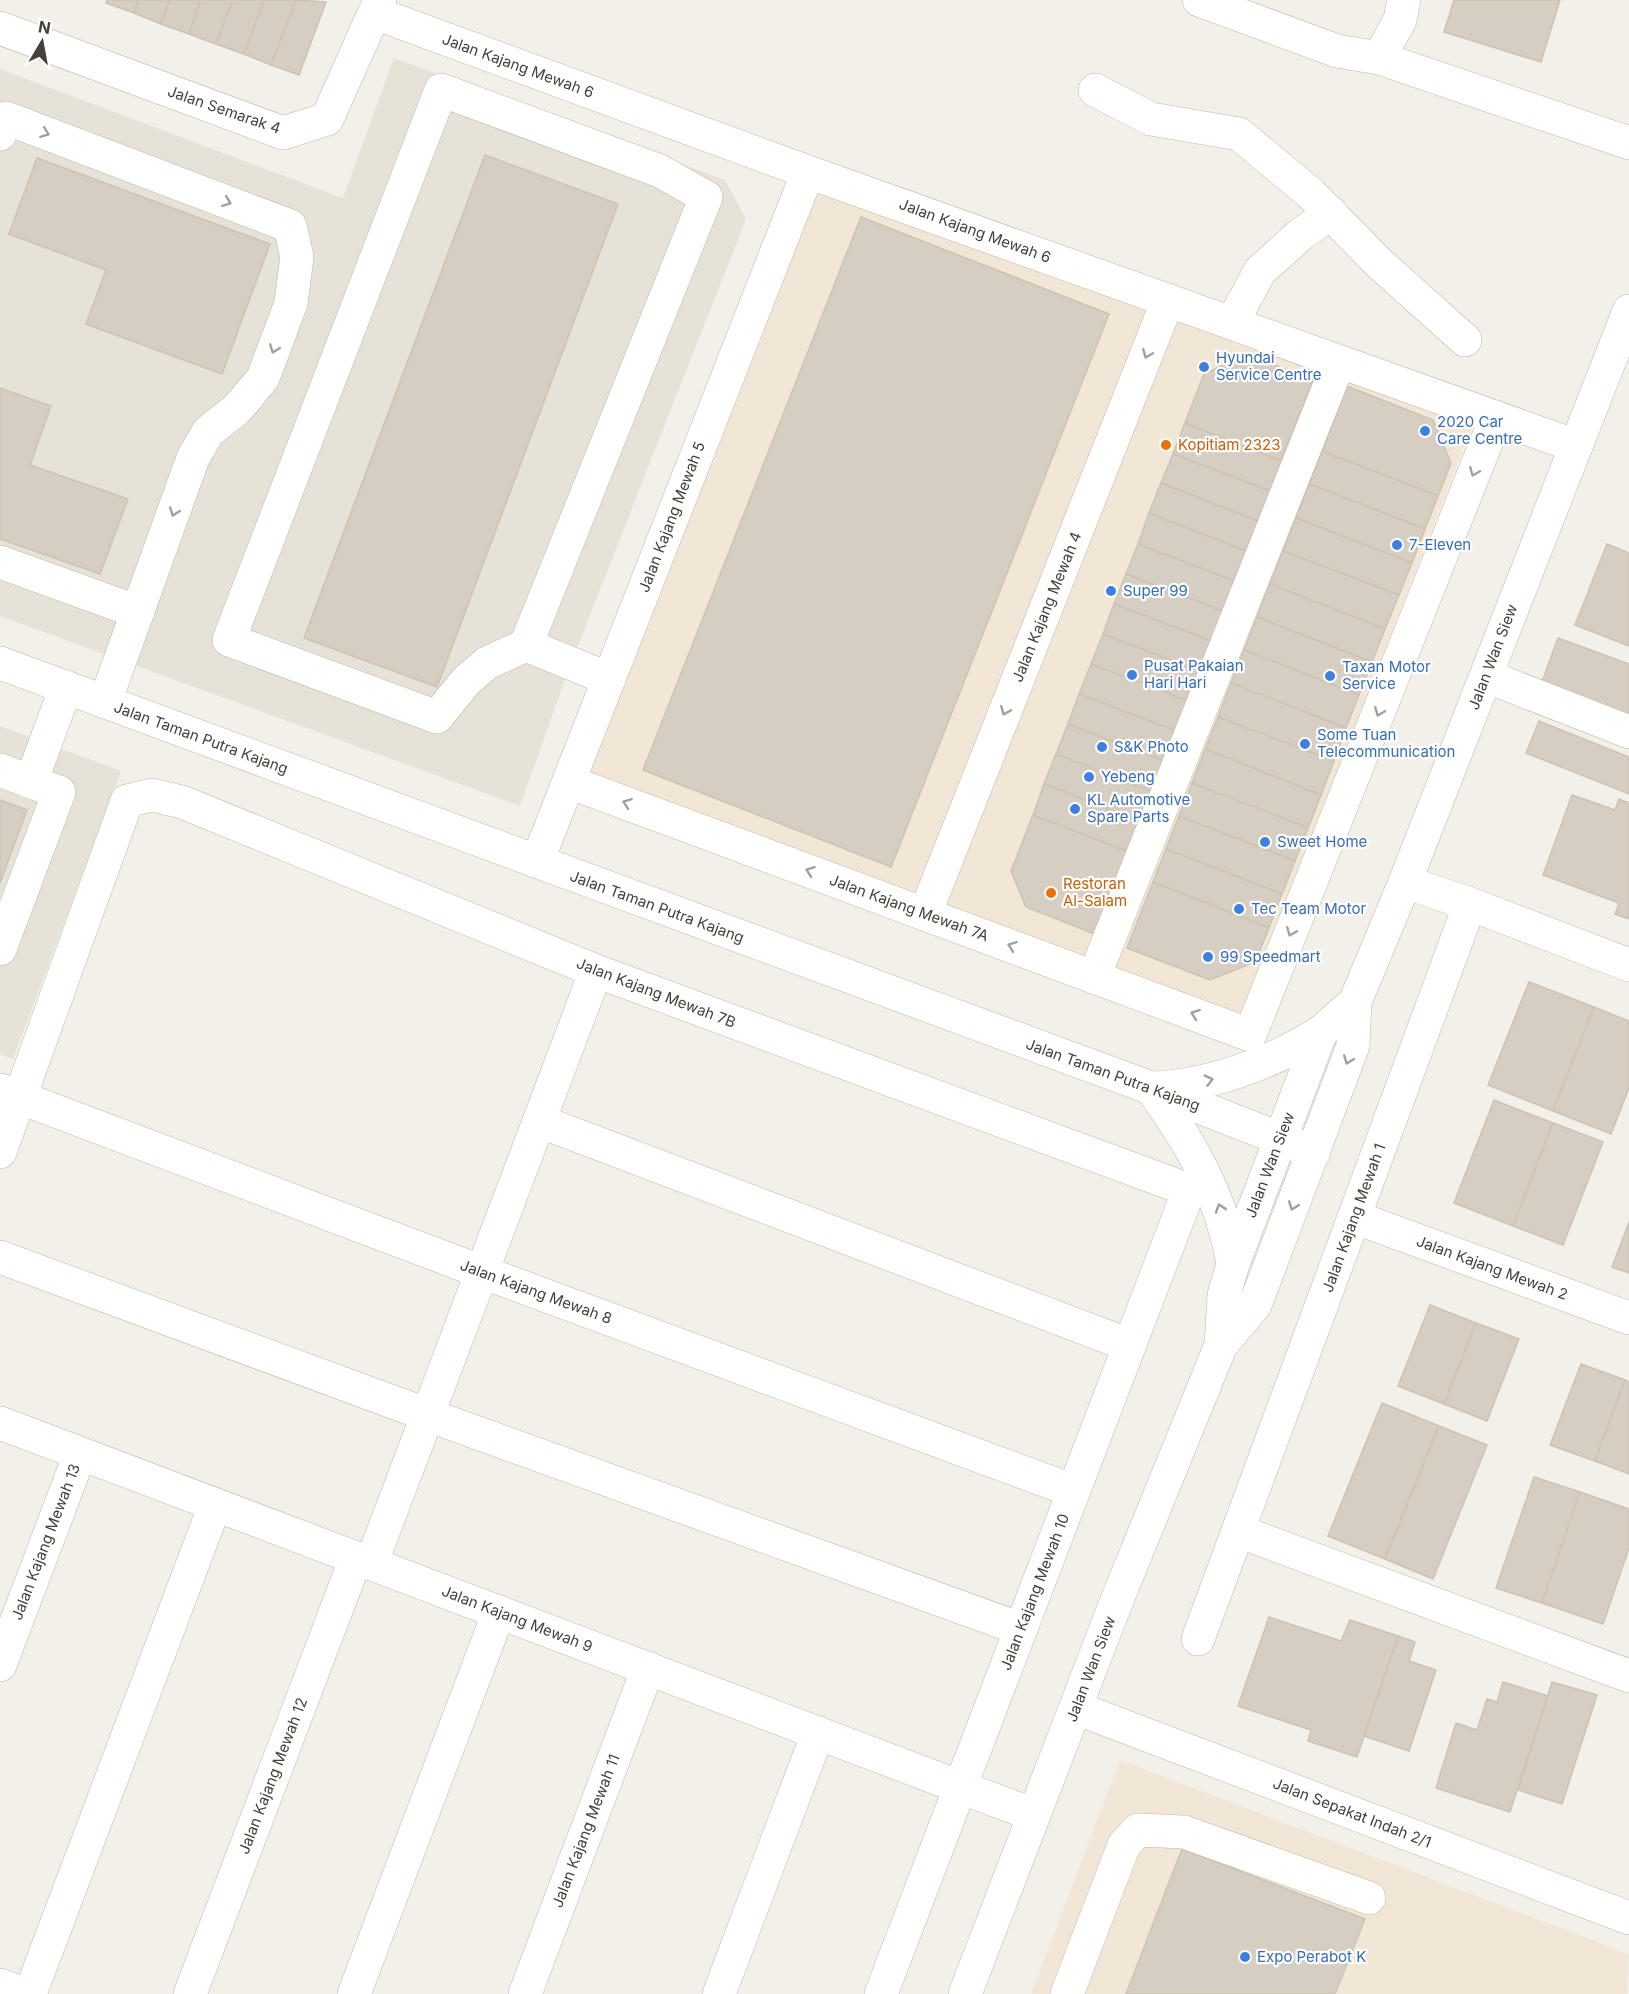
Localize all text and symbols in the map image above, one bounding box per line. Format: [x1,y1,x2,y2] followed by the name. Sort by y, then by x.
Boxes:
[12,12,72,72] north arrow
[37,16,52,38] text: N
[440,29,597,102] street label: Jalan Kajang Mewah 6
[165,81,283,138] street label: Jalan Semarak 4
[38,126,49,138] one-way arrow
[897,194,1054,267] street label: Jalan Kajang Mewah 6
[221,195,232,207] one-way arrow
[268,343,281,354] one-way arrow
[1142,348,1154,359] one-way arrow
[1216,348,1321,384] place label: Hyundai Service Centre
[1197,360,1211,374] marker: Hyundai Service Centre
[1437,412,1522,448] place label: 2020 Car Care Centre
[1418,424,1432,438] marker: 2020 Car Care Centre
[1178,435,1280,454] place label: Kopitiam 2323
[1159,438,1173,452] marker: Kopitiam 2323
[634,439,709,595] street label: Jalan Kajang Mewah 5
[1469,466,1481,477] one-way arrow
[168,506,181,517] one-way arrow
[1008,529,1085,685] street label: Jalan Kajang Mewah 4
[1409,535,1471,554] place label: 7-Eleven
[1390,538,1404,552] marker: 7-Eleven
[1123,581,1188,600] place label: Super 99
[1104,584,1118,598] marker: Super 99
[1464,601,1521,712] street label: Jalan Wan Siew
[1144,656,1244,692] place label: Pusat Pakaian Hari Hari
[1342,657,1431,693] place label: Taxan Motor Service
[1125,668,1139,682] marker: Pusat Pakaian Hari Hari
[1323,669,1337,683] marker: Taxan Motor Service
[111,697,291,778] street label: Jalan Taman Putra Kajang
[1000,705,1013,716] one-way arrow
[1373,706,1386,717] one-way arrow
[1317,725,1455,761] place label: Some Tuan Telecommunication
[1114,737,1189,756] place label: S&K Photo
[1298,737,1312,751] marker: Some Tuan Telecommunication
[1095,740,1109,754] marker: S&K Photo
[1101,767,1155,786] place label: Yebeng
[1082,770,1096,784] marker: Yebeng
[1087,790,1190,826] place label: KL Automotive Spare Parts
[622,798,633,811] one-way arrow
[1068,802,1082,816] marker: KL Automotive Spare Parts
[1277,832,1367,851] place label: Sweet Home
[1258,835,1272,849] marker: Sweet Home
[567,866,747,947] street label: Jalan Taman Putra Kajang
[805,866,816,878] one-way arrow
[827,870,991,945] street label: Jalan Kajang Mewah 7A
[1063,874,1127,910] place label: Restoran Al-Salam
[1044,886,1058,900] marker: Restoran Al-Salam
[1251,899,1367,918] place label: Tec Team Motor
[1232,902,1246,916] marker: Tec Team Motor
[1286,926,1298,937] one-way arrow
[1007,941,1018,954] one-way arrow
[1220,947,1321,966] place label: 99 Speedmart
[1201,950,1215,964] marker: 99 Speedmart
[574,953,739,1032] street label: Jalan Kajang Mewah 7B
[1190,1009,1201,1021] one-way arrow
[1023,1034,1203,1115] street label: Jalan Taman Putra Kajang
[1343,1054,1355,1065] one-way arrow
[1203,1075,1214,1087] one-way arrow
[1241,1109,1298,1220] street label: Jalan Wan Siew
[1318,1141,1389,1295] street label: Jalan Kajang Mewah 1
[1288,1200,1300,1211] one-way arrow
[1215,1203,1227,1213] one-way arrow
[1414,1231,1571,1304] street label: Jalan Kajang Mewah 2
[458,1255,615,1328] street label: Jalan Kajang Mewah 8
[7,1461,84,1623] street label: Jalan Kajang Mewah 13
[996,1511,1073,1673] street label: Jalan Kajang Mewah 10
[439,1581,595,1656] street label: Jalan Kajang Mewah 9
[1062,1613,1119,1724] street label: Jalan Wan Siew
[234,1695,311,1857] street label: Jalan Kajang Mewah 12
[547,1751,624,1910] street label: Jalan Kajang Mewah 11
[1270,1774,1434,1852] street label: Jalan Sepakat Indah 2/1
[1257,1947,1366,1966] place label: Expo Perabot K
[1238,1950,1252,1964] marker: Expo Perabot K

